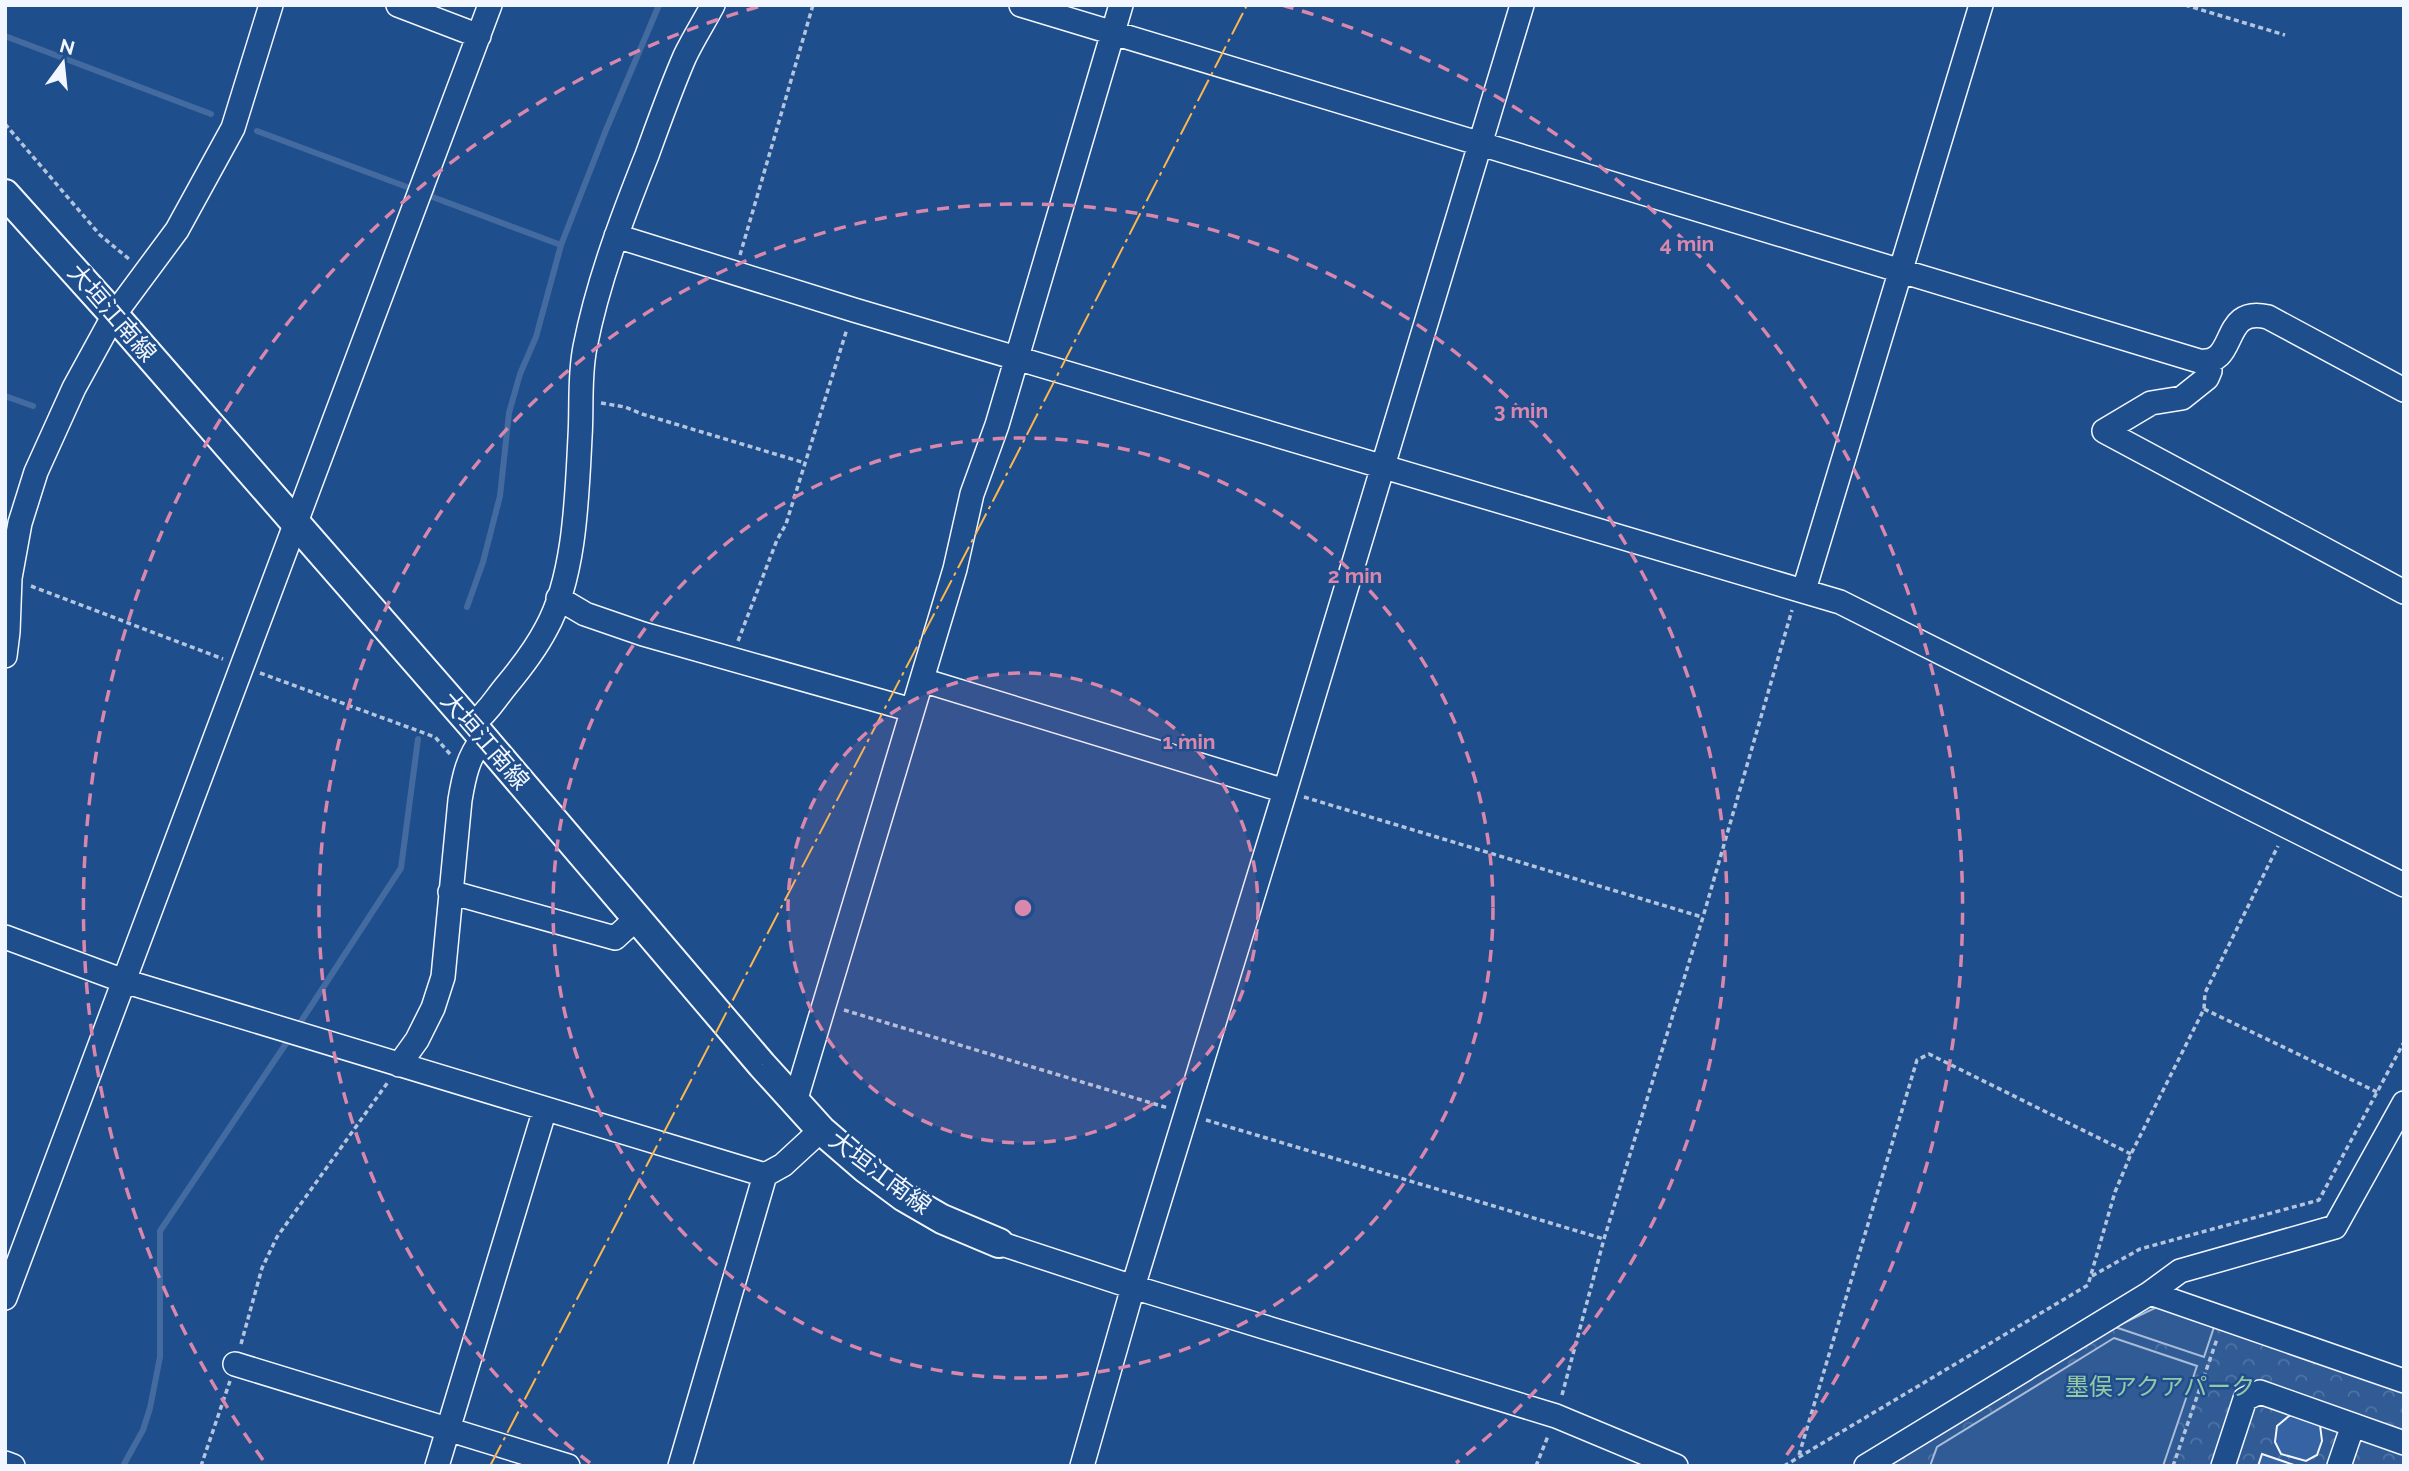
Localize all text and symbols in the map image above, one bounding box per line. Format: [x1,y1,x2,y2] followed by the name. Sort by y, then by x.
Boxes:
[28,28,98,98] north arrow
[58,34,77,59] text: N
[1660,231,1714,256] text: 4 min
[62,258,163,367] street label: 大垣江南線
[1494,398,1548,423] text: 3 min
[1328,563,1382,588] text: 2 min
[435,686,536,795] street label: 大垣江南線
[1162,729,1216,754] text: 1 min
[1011,896,1035,920] centre of rings
[824,1125,937,1220] street label: 大垣江南線
[2065,1372,2255,1401] park label: 墨俣アクアパーク

